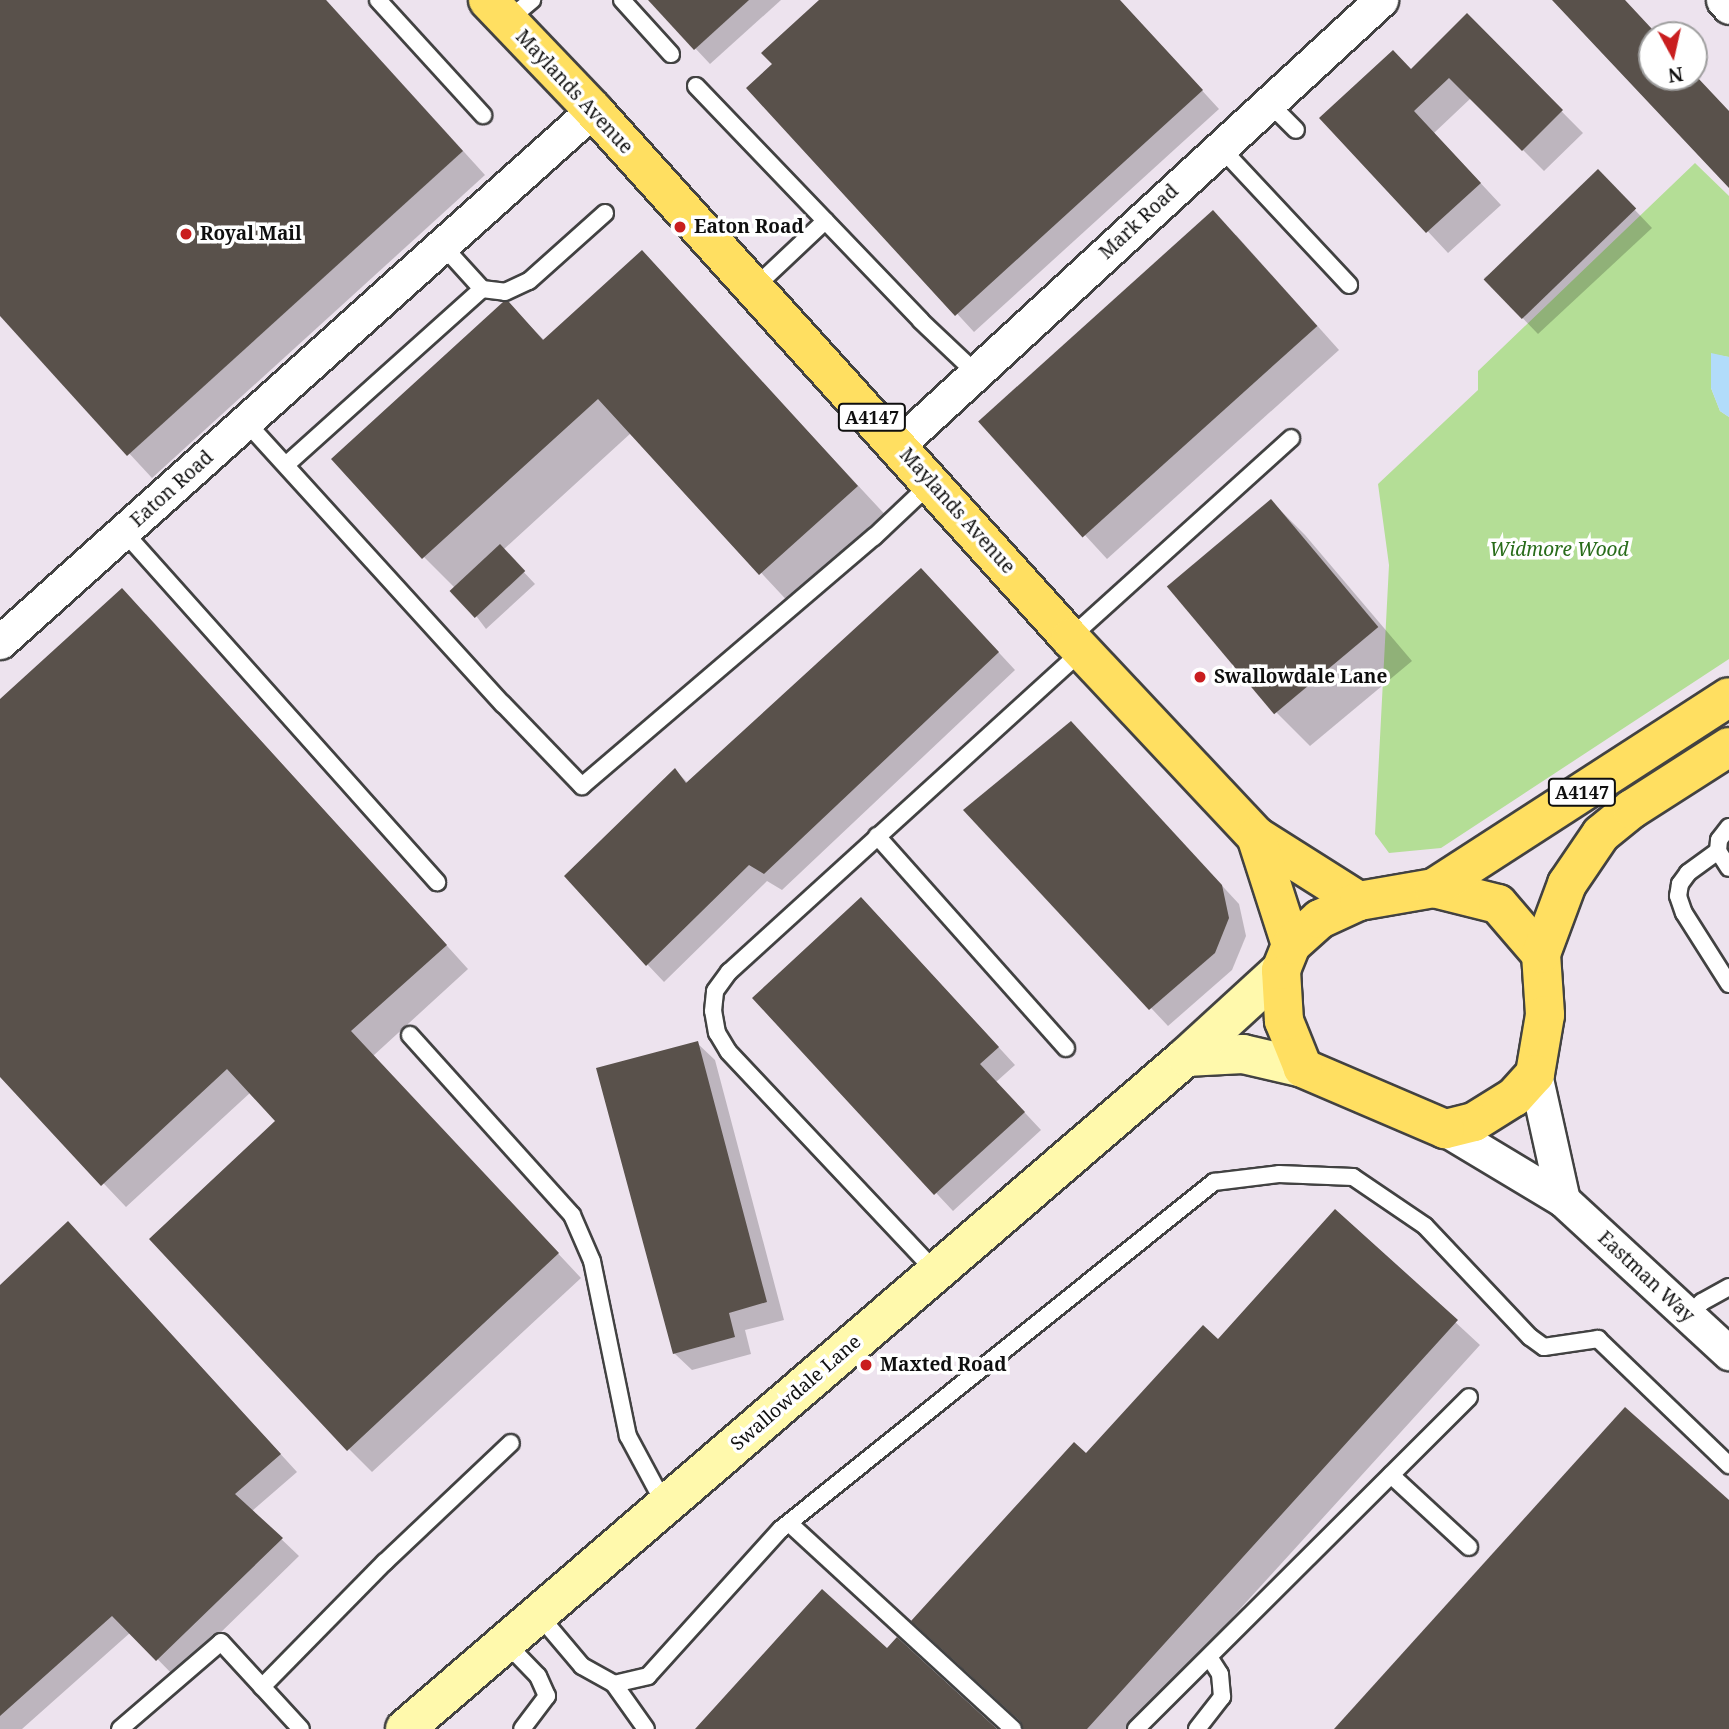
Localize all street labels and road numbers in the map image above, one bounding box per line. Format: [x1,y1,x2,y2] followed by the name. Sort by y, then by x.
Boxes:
[511,25,637,159] street label: Maylands Avenue
[1095,180,1183,264] street label: Mark Road
[837,402,907,432] road number: A4147
[895,444,1019,578] street label: Maylands Avenue
[126,446,218,532] street label: Eaton Road
[1547,778,1617,806] road number: A4147
[1593,1227,1699,1327] street label: Eastman Way
[726,1330,866,1456] street label: Swallowdale Lane

